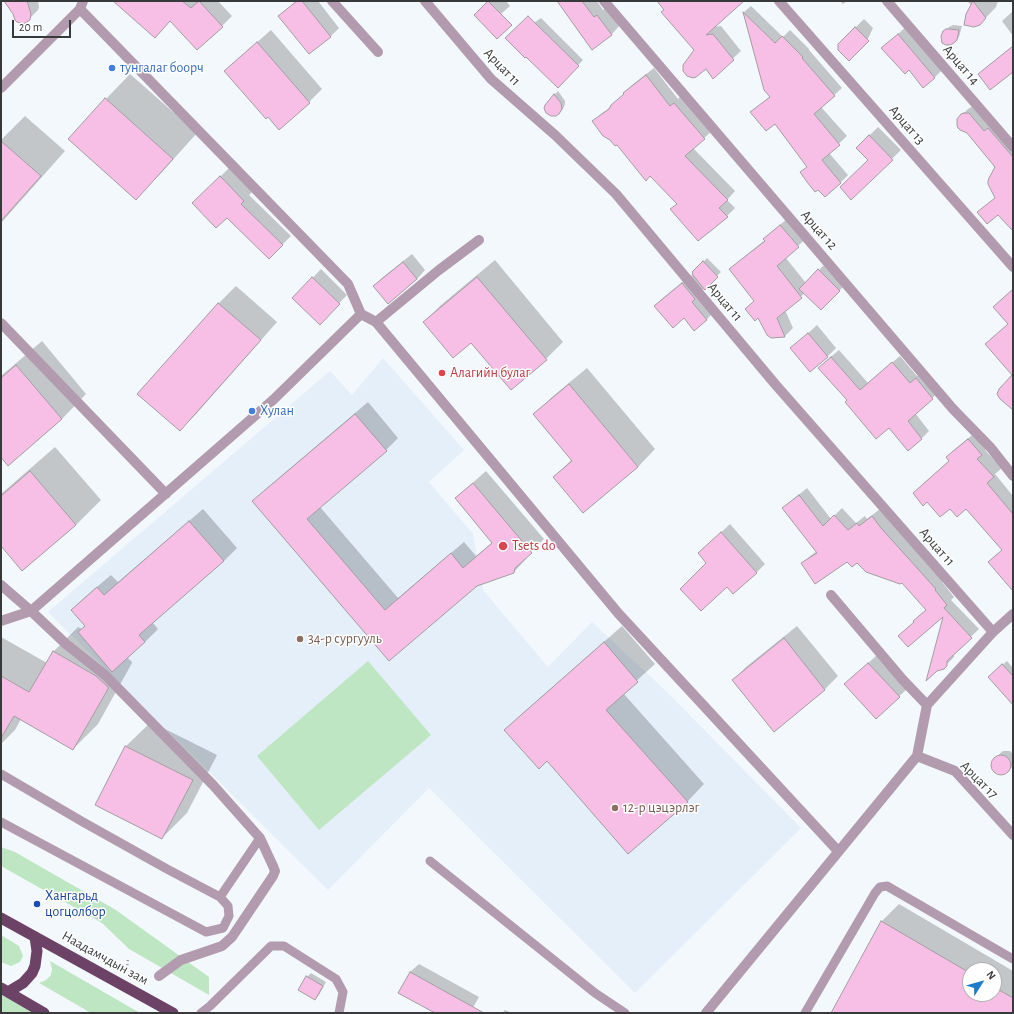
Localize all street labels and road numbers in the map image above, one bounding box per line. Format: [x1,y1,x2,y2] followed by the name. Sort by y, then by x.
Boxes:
[939,42,983,88] street label: Арцат 14
[480,45,524,89] street label: Арцат 11
[885,102,929,148] street label: Арцат 13
[797,207,841,253] street label: Арцат 12
[704,279,746,325] street label: Арцат 11
[916,524,958,570] street label: Арцат 11
[957,758,1001,802] street label: Арцат 17
[59,927,151,989] street label: Наадамчдын зам

